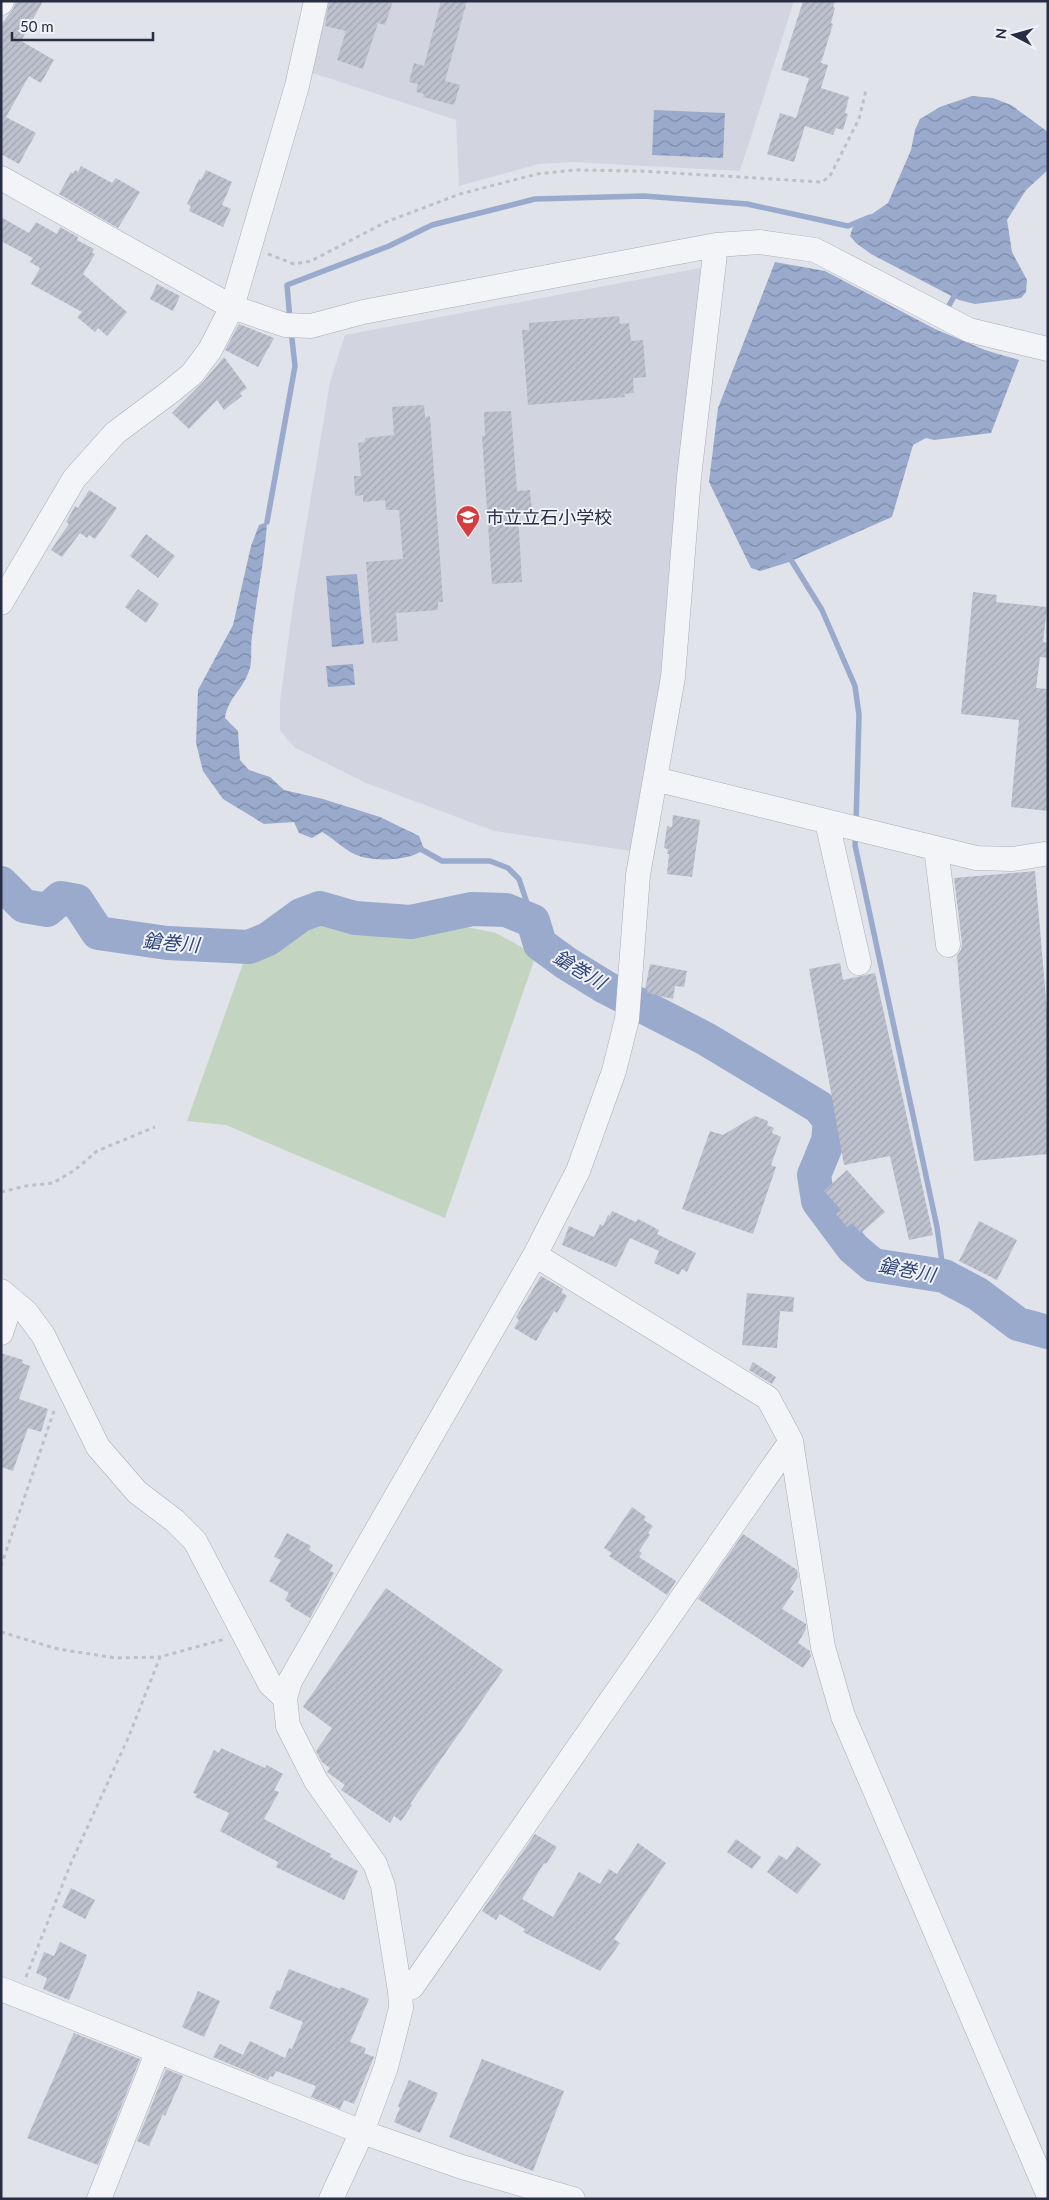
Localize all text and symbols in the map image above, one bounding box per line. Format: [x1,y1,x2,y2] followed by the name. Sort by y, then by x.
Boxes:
[12,10,154,42] scale bar
[989,10,1039,60] north arrow
[20,17,54,35] text: 50 m
[992,27,1010,40] text: N
[455,504,481,538] school or university icon: 市立立石小学校
[486,506,612,528] place label: 市立立石小学校
[142,928,202,956] water label: 鎗巻川
[550,944,612,995] water label: 鎗巻川
[877,1252,939,1286] water label: 鎗巻川

